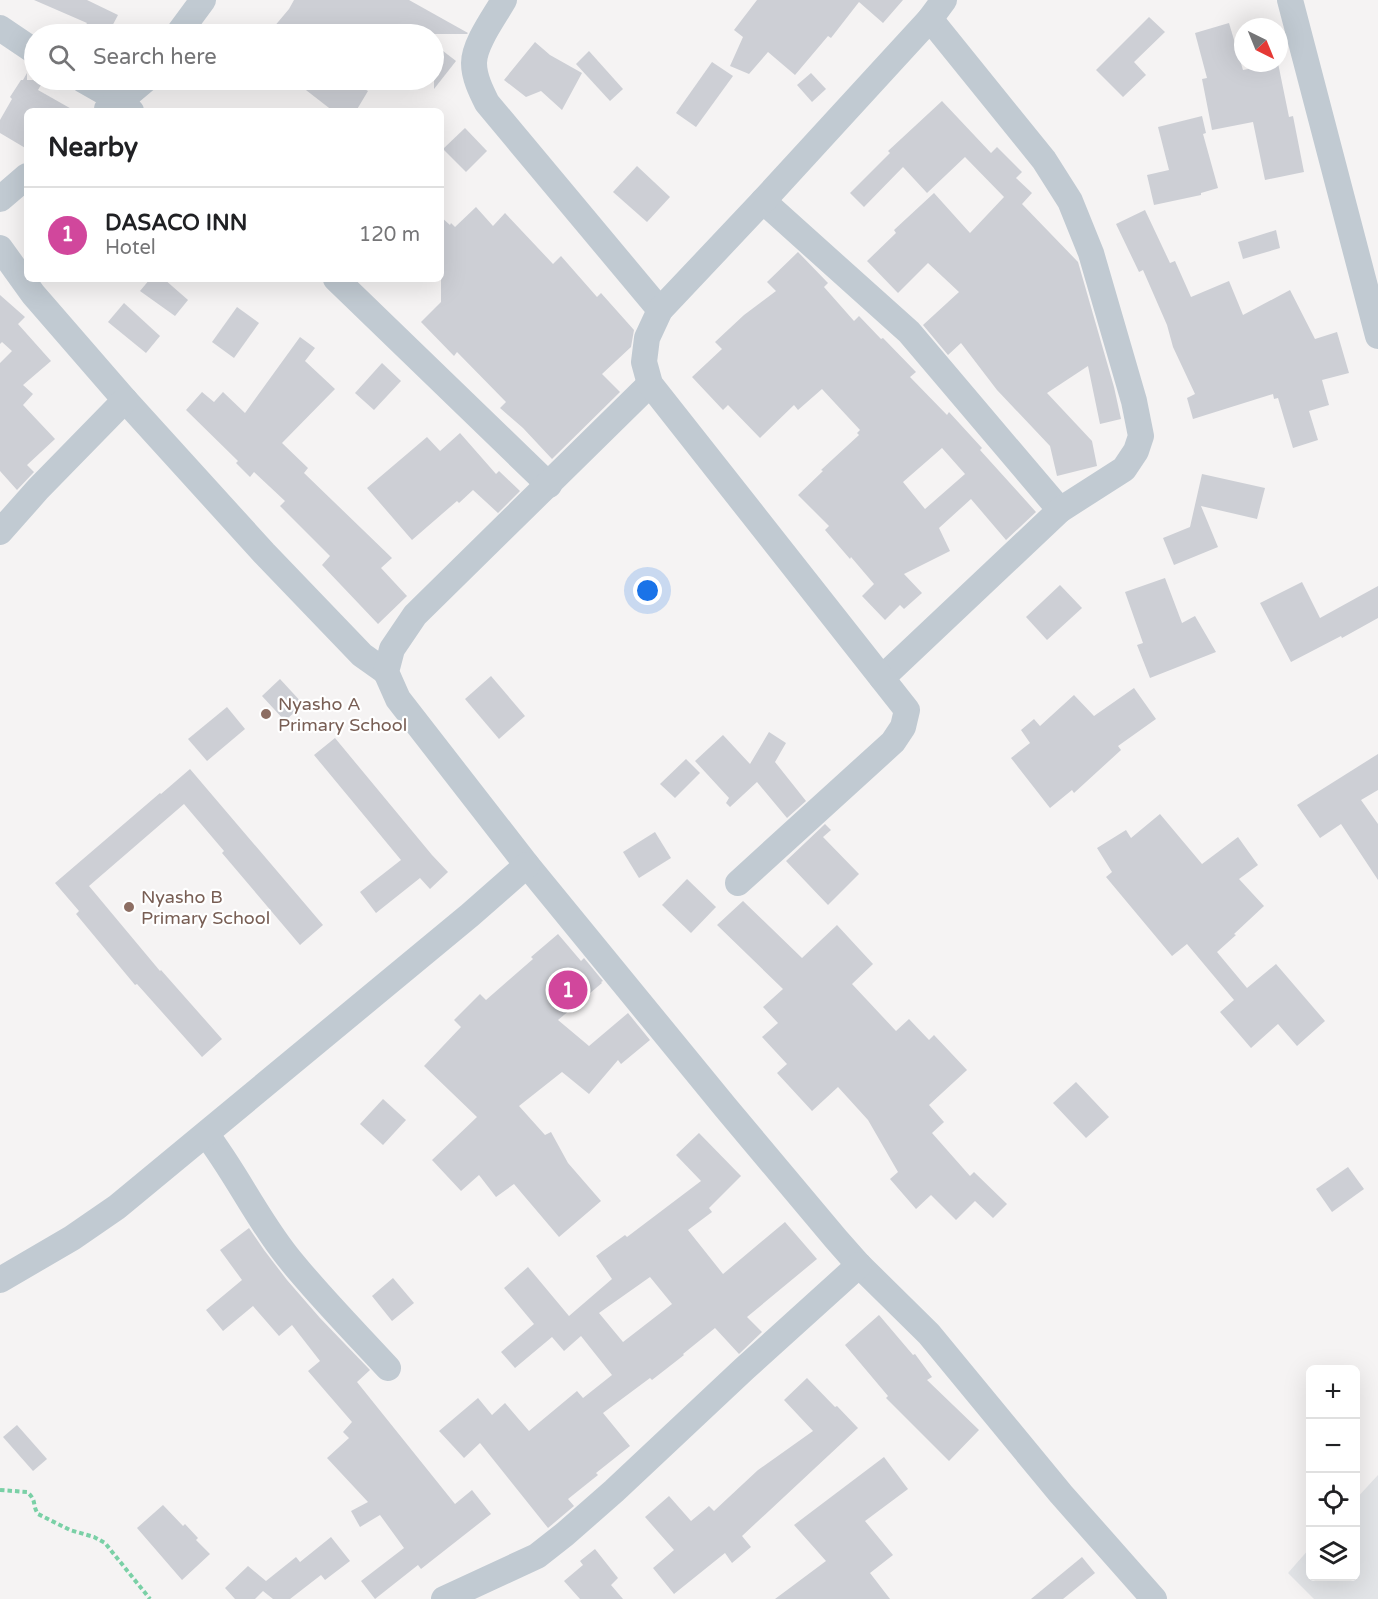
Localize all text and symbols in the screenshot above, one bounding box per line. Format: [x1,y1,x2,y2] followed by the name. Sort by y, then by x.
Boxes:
[1234,18,1288,72] north arrow
[24,24,444,90] search box
[45,41,78,74] icon: search
[93,44,217,70] text: Search here
[48,132,138,163] text: Nearby
[105,210,247,236] text: DASACO INN
[61,223,74,247] text: 1
[359,223,420,247] text: 120 m
[105,236,156,260] text: Hotel
[633,576,662,605] your location
[278,693,407,736] place label: Nyasho A Primary School
[259,707,273,721] marker: Nyasho A Primary School
[141,886,270,929] place label: Nyasho B Primary School
[122,900,136,914] marker: Nyasho B Primary School
[548,968,588,1012] pin: 1
[1306,1365,1360,1581] map controls
[1306,1365,1360,1419] button: +
[1306,1419,1360,1473] button: −
[1306,1473,1360,1527] button: locate
[1306,1527,1360,1581] button: layers

